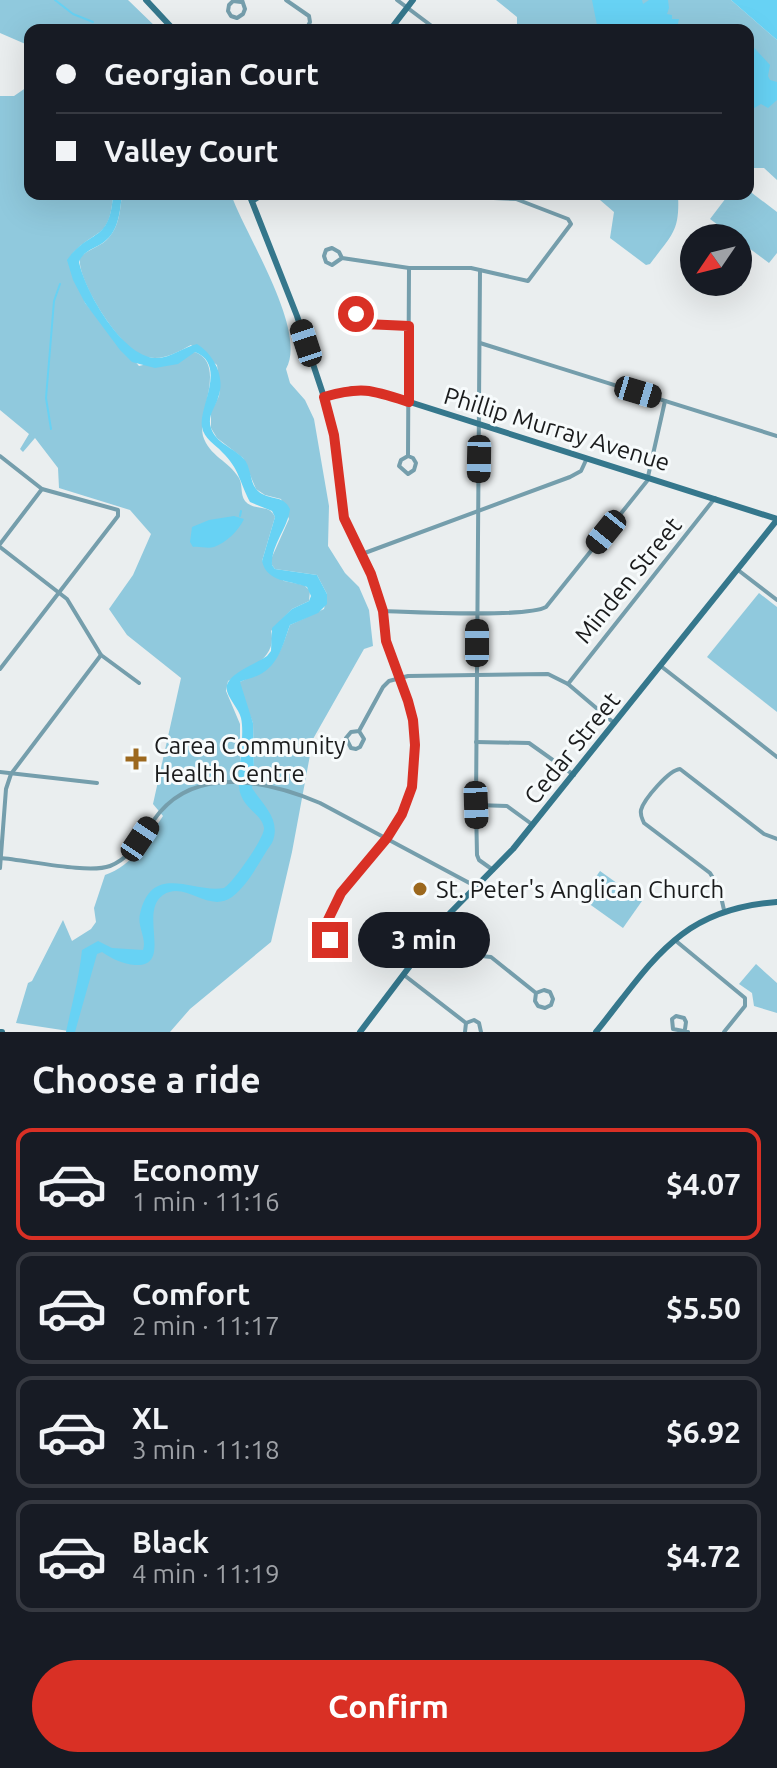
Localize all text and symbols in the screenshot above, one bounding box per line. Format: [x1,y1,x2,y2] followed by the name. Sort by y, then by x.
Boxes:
[104,57,319,91] text: Georgian Court
[104,134,279,168] text: Valley Court
[680,224,752,296] north arrow
[680,224,752,296] map controls
[338,296,374,332] route start
[287,316,325,370] car
[612,374,664,410] car
[441,382,673,476] street label: Phillip Murray Avenue
[467,435,491,483] car
[582,506,630,558] car
[569,511,687,648] street label: Minden Street
[465,619,489,667] car
[519,686,626,809] street label: Cedar Street
[154,732,346,787] place label: Carea Community Health Centre
[125,748,147,770] marker: Carea Community Health Centre
[463,781,489,829] car
[117,812,163,866] car
[436,876,724,903] place label: St. Peter's Anglican Church
[411,880,429,898] marker: St. Peter's Anglican Church
[358,912,490,968] callout: 3 min
[312,922,348,958] route end
[391,925,457,954] text: 3 min
[32,1059,261,1100] text: Choose a ride
[36,1148,108,1220] icon: car
[132,1153,259,1187] text: Economy
[666,1167,741,1201] text: $4.07
[132,1187,280,1216] text: 1 min · 11:16
[36,1272,108,1344] icon: car
[132,1277,250,1311] text: Comfort
[666,1291,741,1325] text: $5.50
[132,1311,280,1340] text: 2 min · 11:17
[36,1396,108,1468] icon: car
[132,1401,168,1435] text: XL
[666,1415,741,1449] text: $6.92
[132,1435,280,1464] text: 3 min · 11:18
[36,1520,108,1592] icon: car
[132,1525,209,1559] text: Black
[666,1539,741,1573] text: $4.72
[132,1559,280,1588] text: 4 min · 11:19
[32,1660,745,1752] button: Confirm

